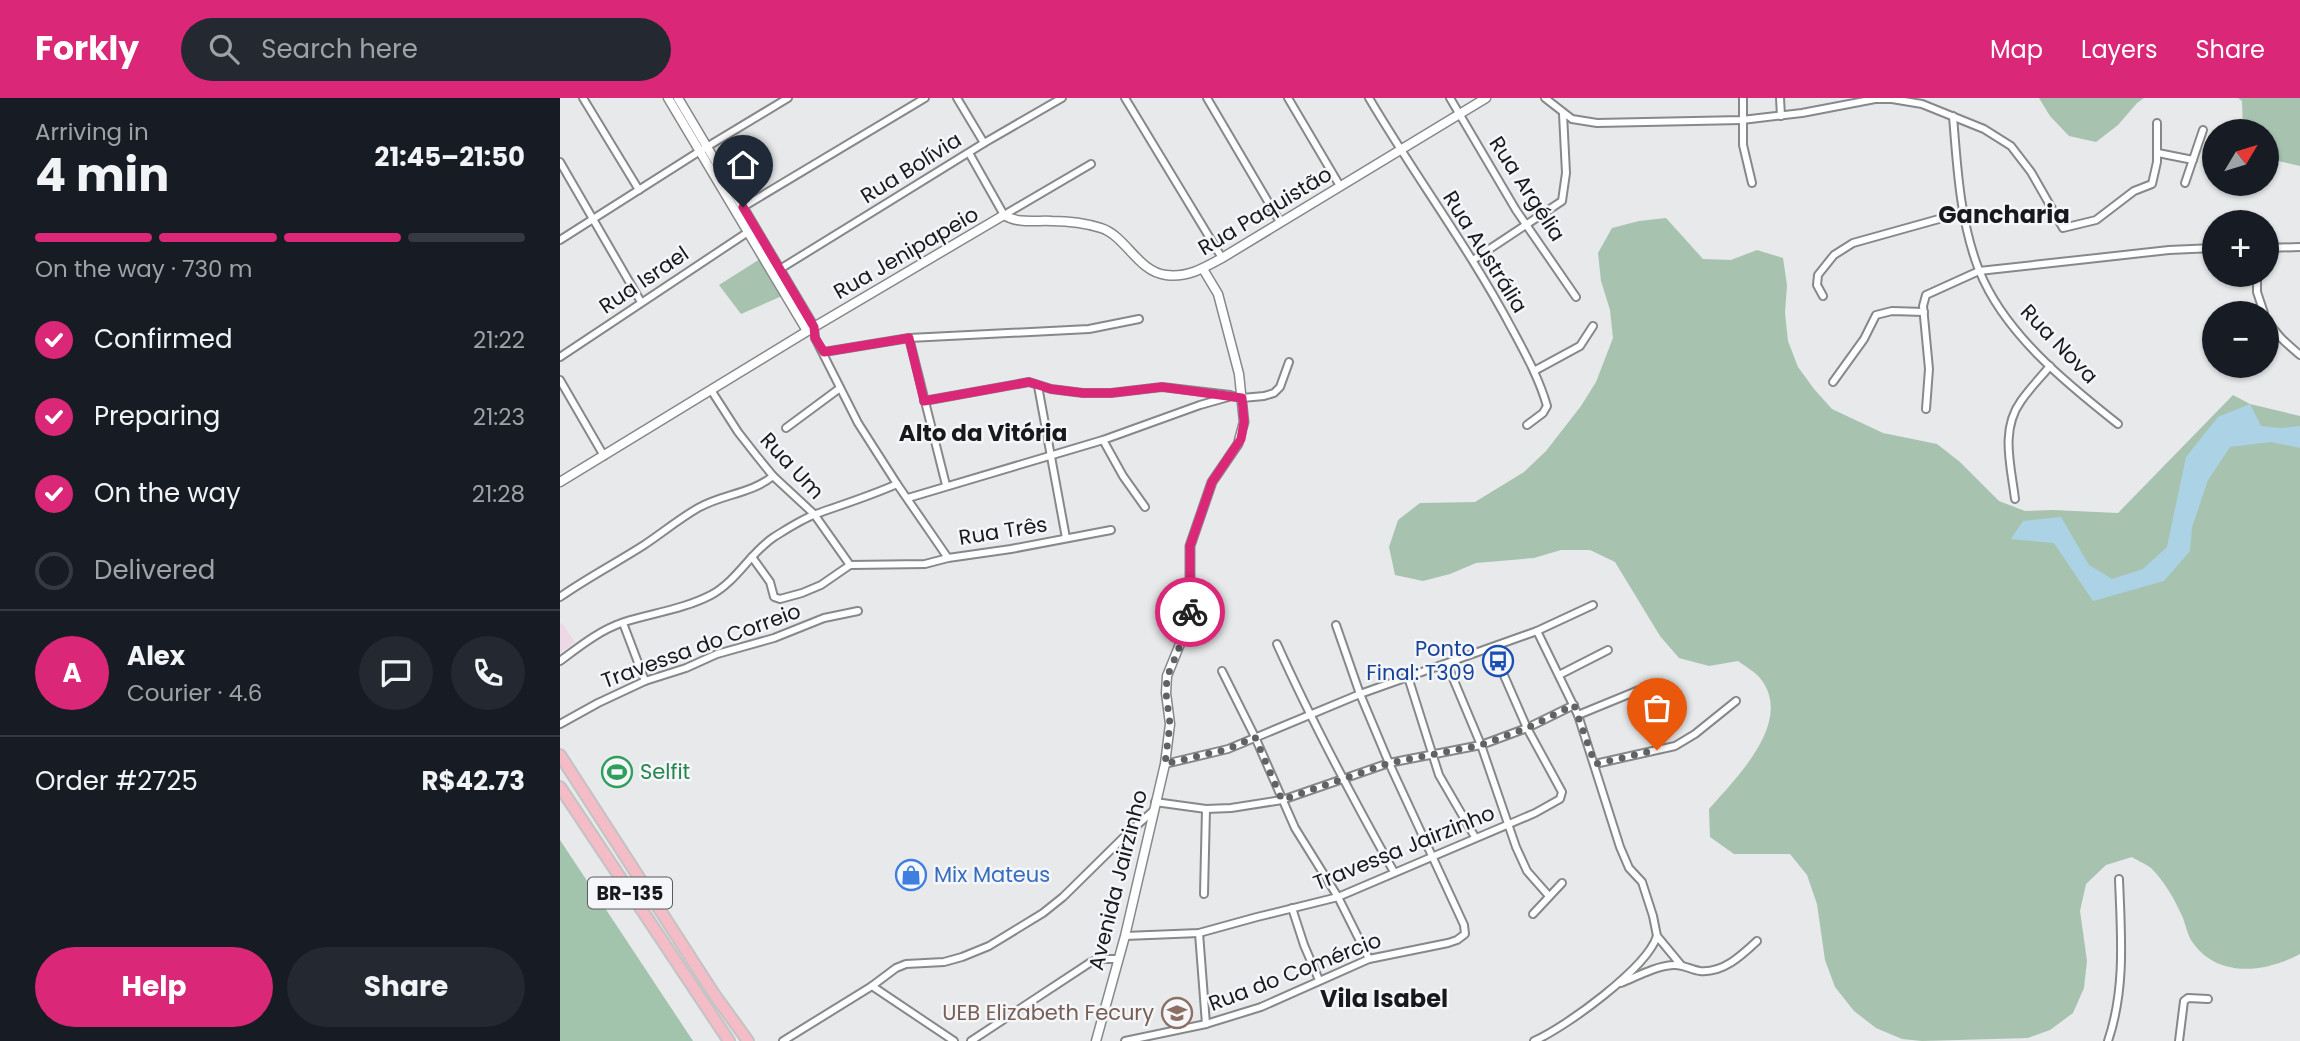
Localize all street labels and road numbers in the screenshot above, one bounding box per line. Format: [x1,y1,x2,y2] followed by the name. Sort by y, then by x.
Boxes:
[855,125,967,210] street label: Rua Bolívia
[1483,131,1572,247] street label: Rua Argélia
[1192,159,1337,262] street label: Rua Paquistão
[1436,185,1534,318] street label: Rua Austrália
[828,199,984,306] street label: Rua Jenipapeio
[593,239,694,320] street label: Rua Israel
[2014,298,2105,390] street label: Rua Nova
[754,426,831,505] street label: Rua Um
[957,509,1049,552] street label: Rua Três
[597,596,805,695] street label: Travessa do Correio
[1081,787,1154,973] street label: Avenida Jairzinho
[1309,798,1499,897] street label: Travessa Jairzinho
[588,878,672,908] road number: BR-135
[1204,925,1385,1018] street label: Rua do Comércio

